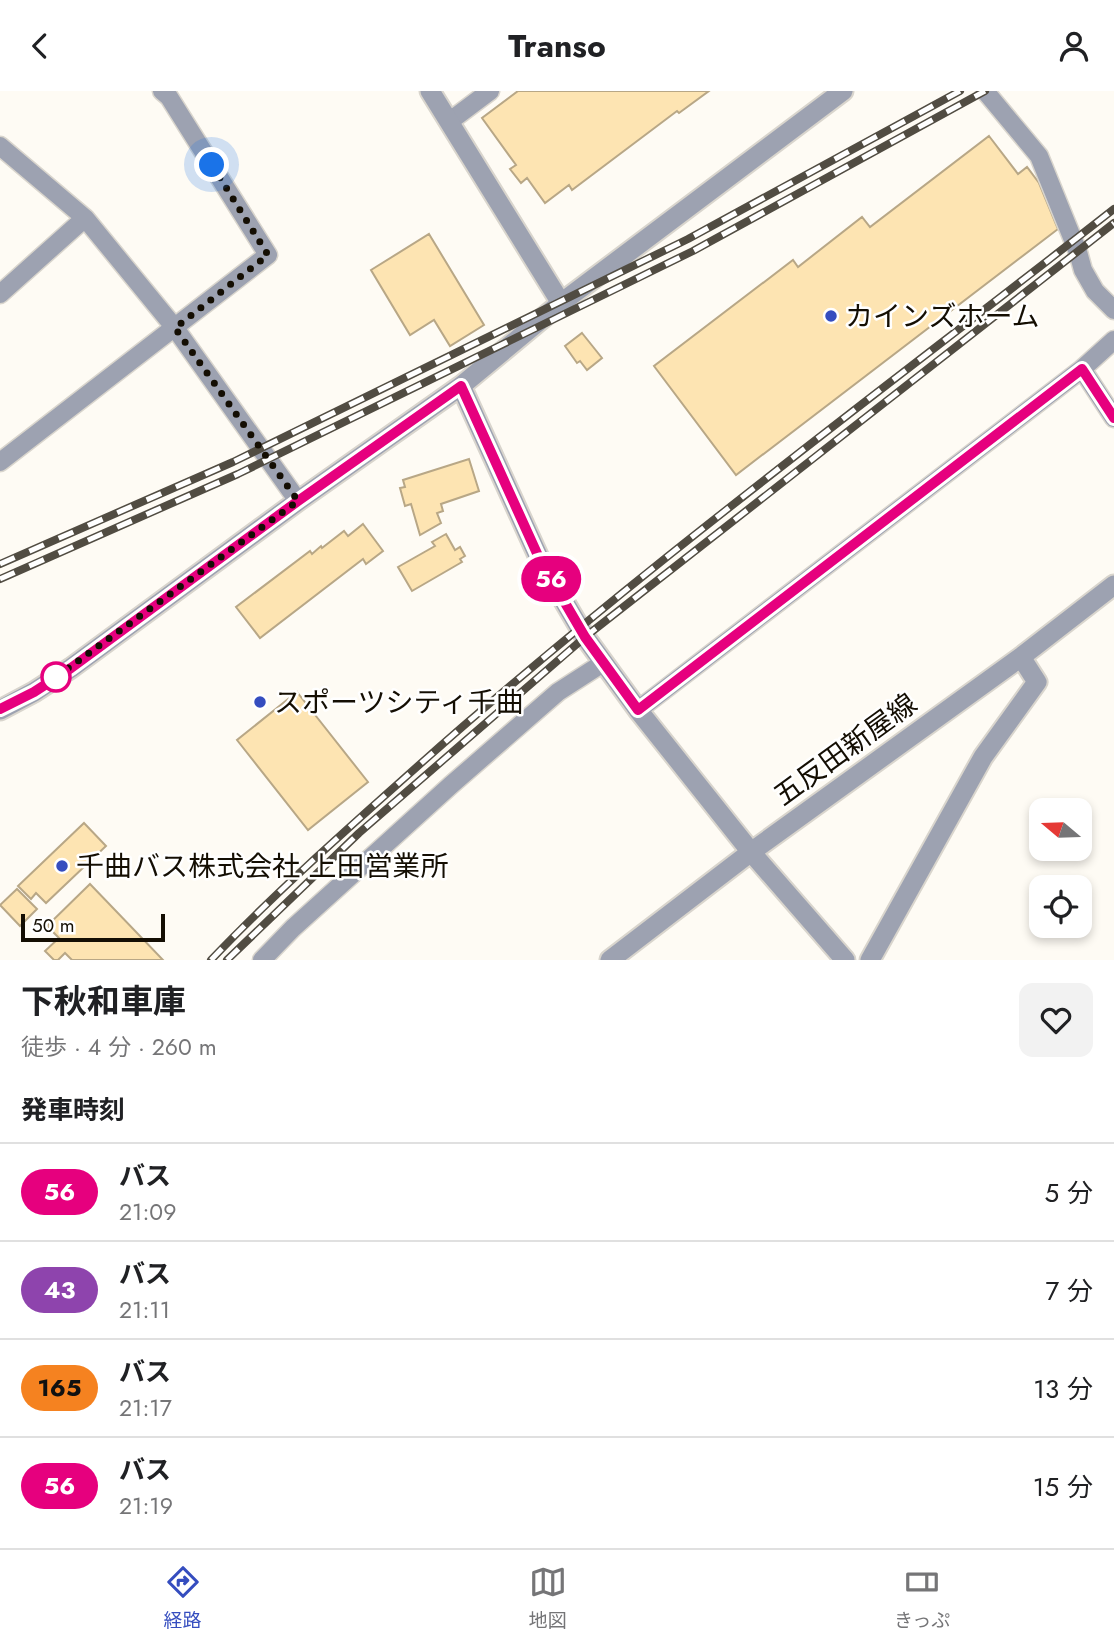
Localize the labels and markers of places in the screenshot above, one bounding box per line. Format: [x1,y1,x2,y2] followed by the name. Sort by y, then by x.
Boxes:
[845,296,1040,337] place label: カインズホーム
[823,308,839,324] marker: カインズホーム
[41,662,71,692] unlabelled marker
[274,682,524,723] place label: スポーツシティ千曲
[252,694,268,710] marker: スポーツシティ千曲
[76,846,448,887] place label: 千曲バス株式会社 上田営業所
[54,858,70,874] marker: 千曲バス株式会社 上田営業所

